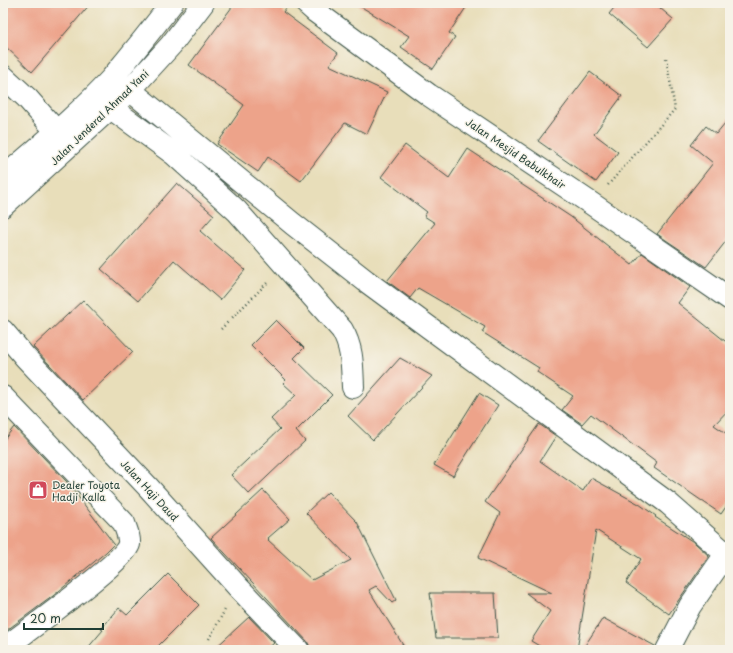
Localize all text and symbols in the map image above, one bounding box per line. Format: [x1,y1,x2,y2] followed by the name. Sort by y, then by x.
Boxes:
[46,66,152,168] street label: Jalan Jenderal Ahmad Yani
[463,114,569,192] street label: Jalan Mesjid Babulkhair
[118,456,182,524] street label: Jalan Haji Daud
[52,477,121,504] place label: Dealer Toyota Hadji Kalla
[27,479,49,501] shop icon: Dealer Toyota Hadji Kalla
[24,605,103,631] scale bar
[30,609,61,627] text: 20 m

